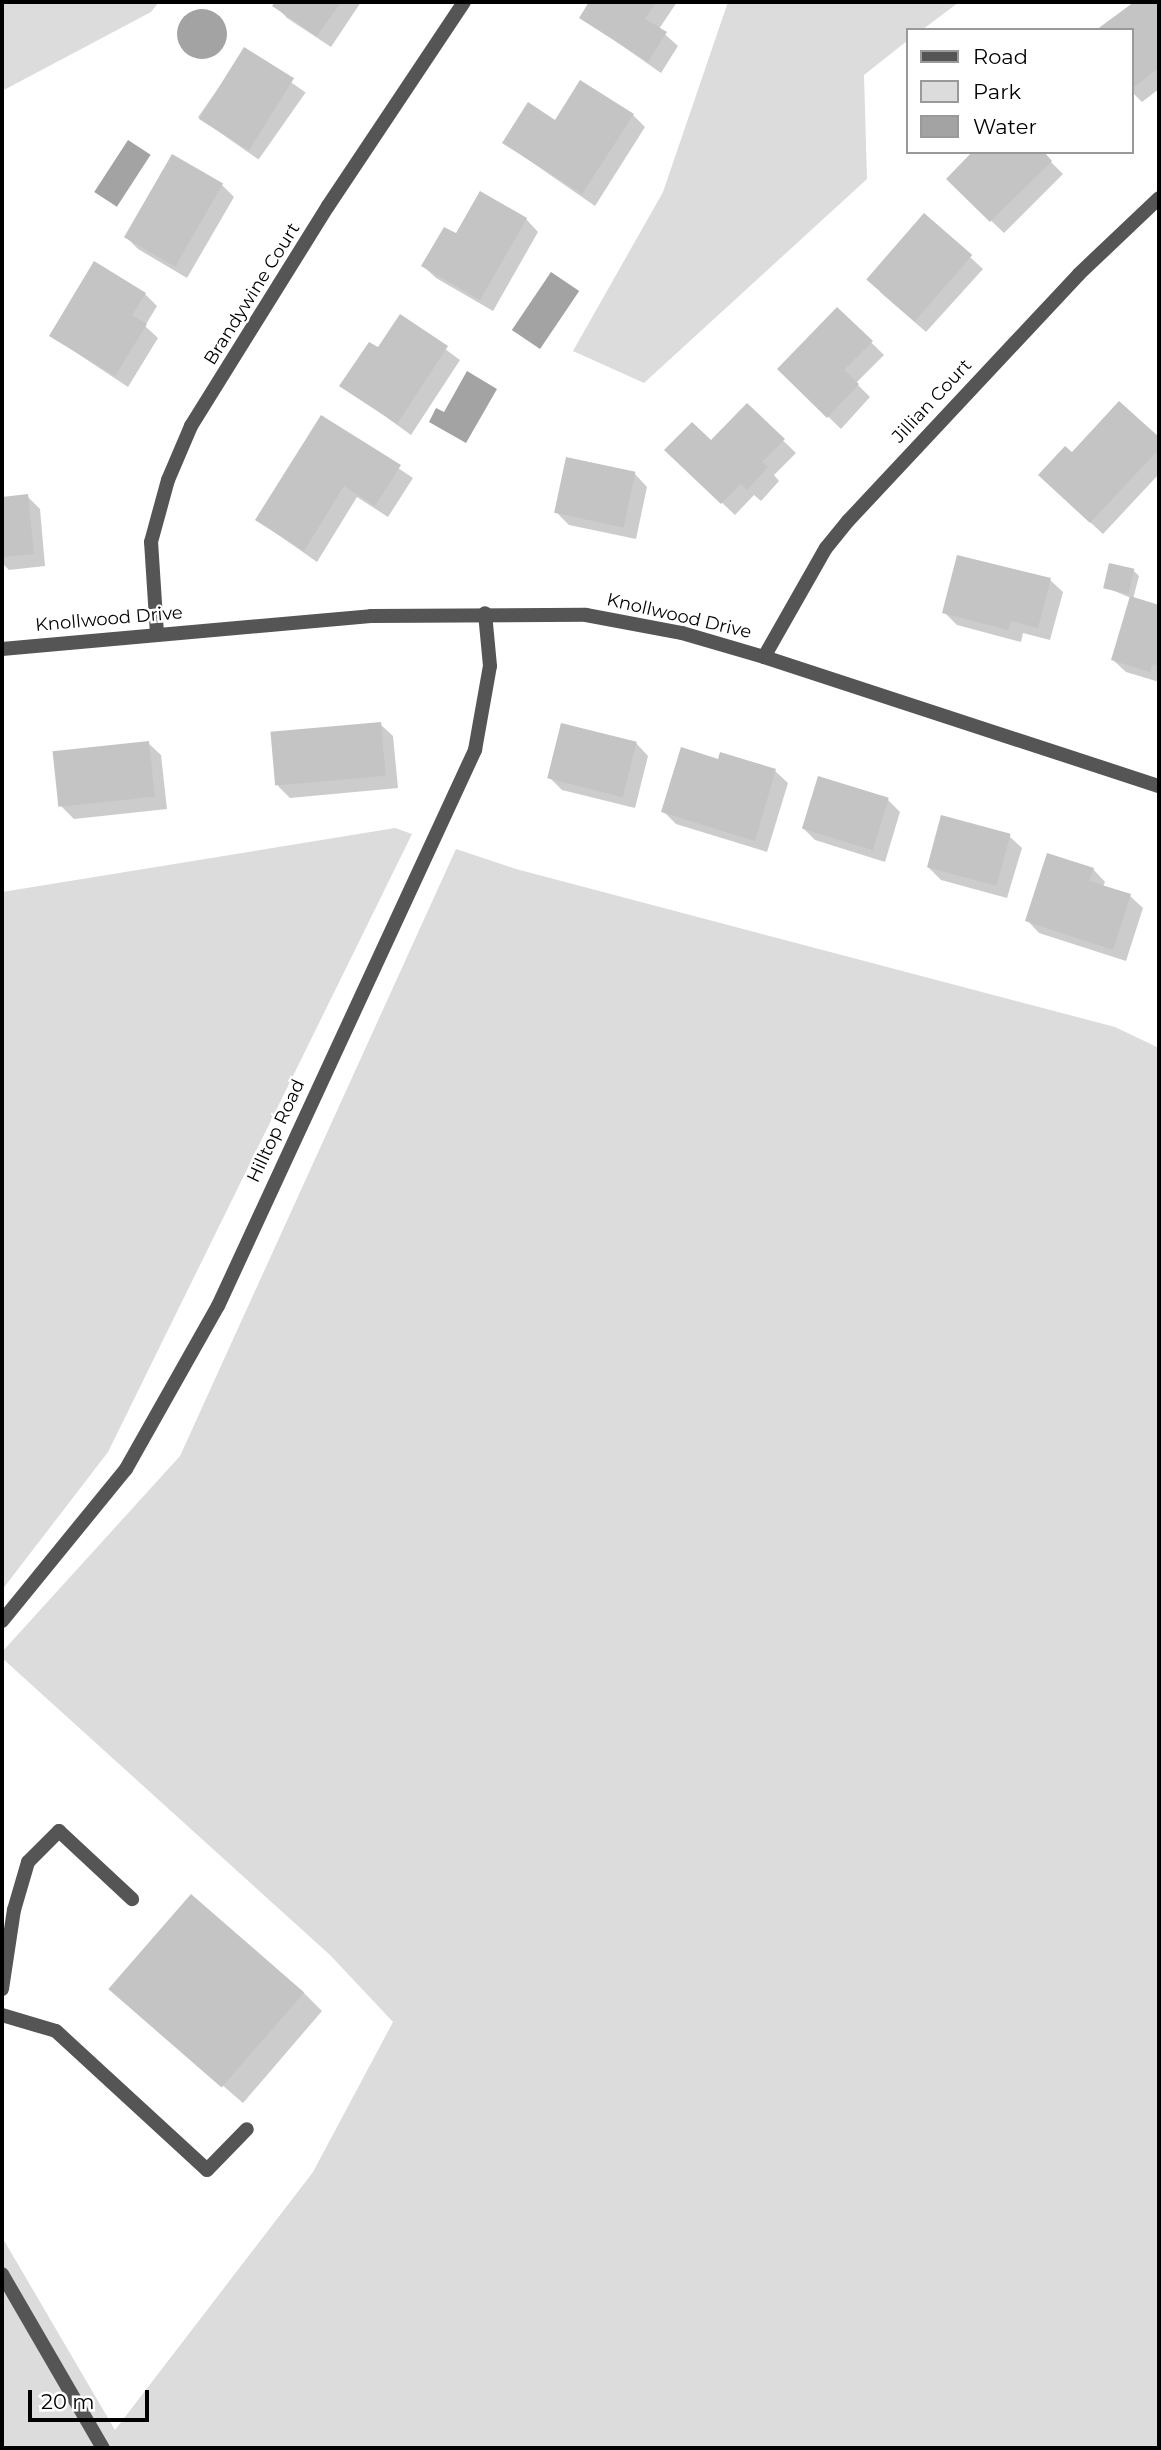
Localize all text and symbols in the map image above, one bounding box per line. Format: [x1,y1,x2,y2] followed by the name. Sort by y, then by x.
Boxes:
[906,28,1133,154] legend
[973,44,1028,69] text: Road
[973,79,1021,104] text: Park
[973,114,1037,139] text: Water
[199,219,305,369] street label: Brandywine Court
[888,355,976,447] street label: Jillian Court
[604,589,754,643] street label: Knollwood Drive
[34,602,184,636] street label: Knollwood Drive
[243,1076,309,1186] street label: Hilltop Road
[32,2376,152,2420] scale bar
[41,2389,95,2414] text: 20 m

